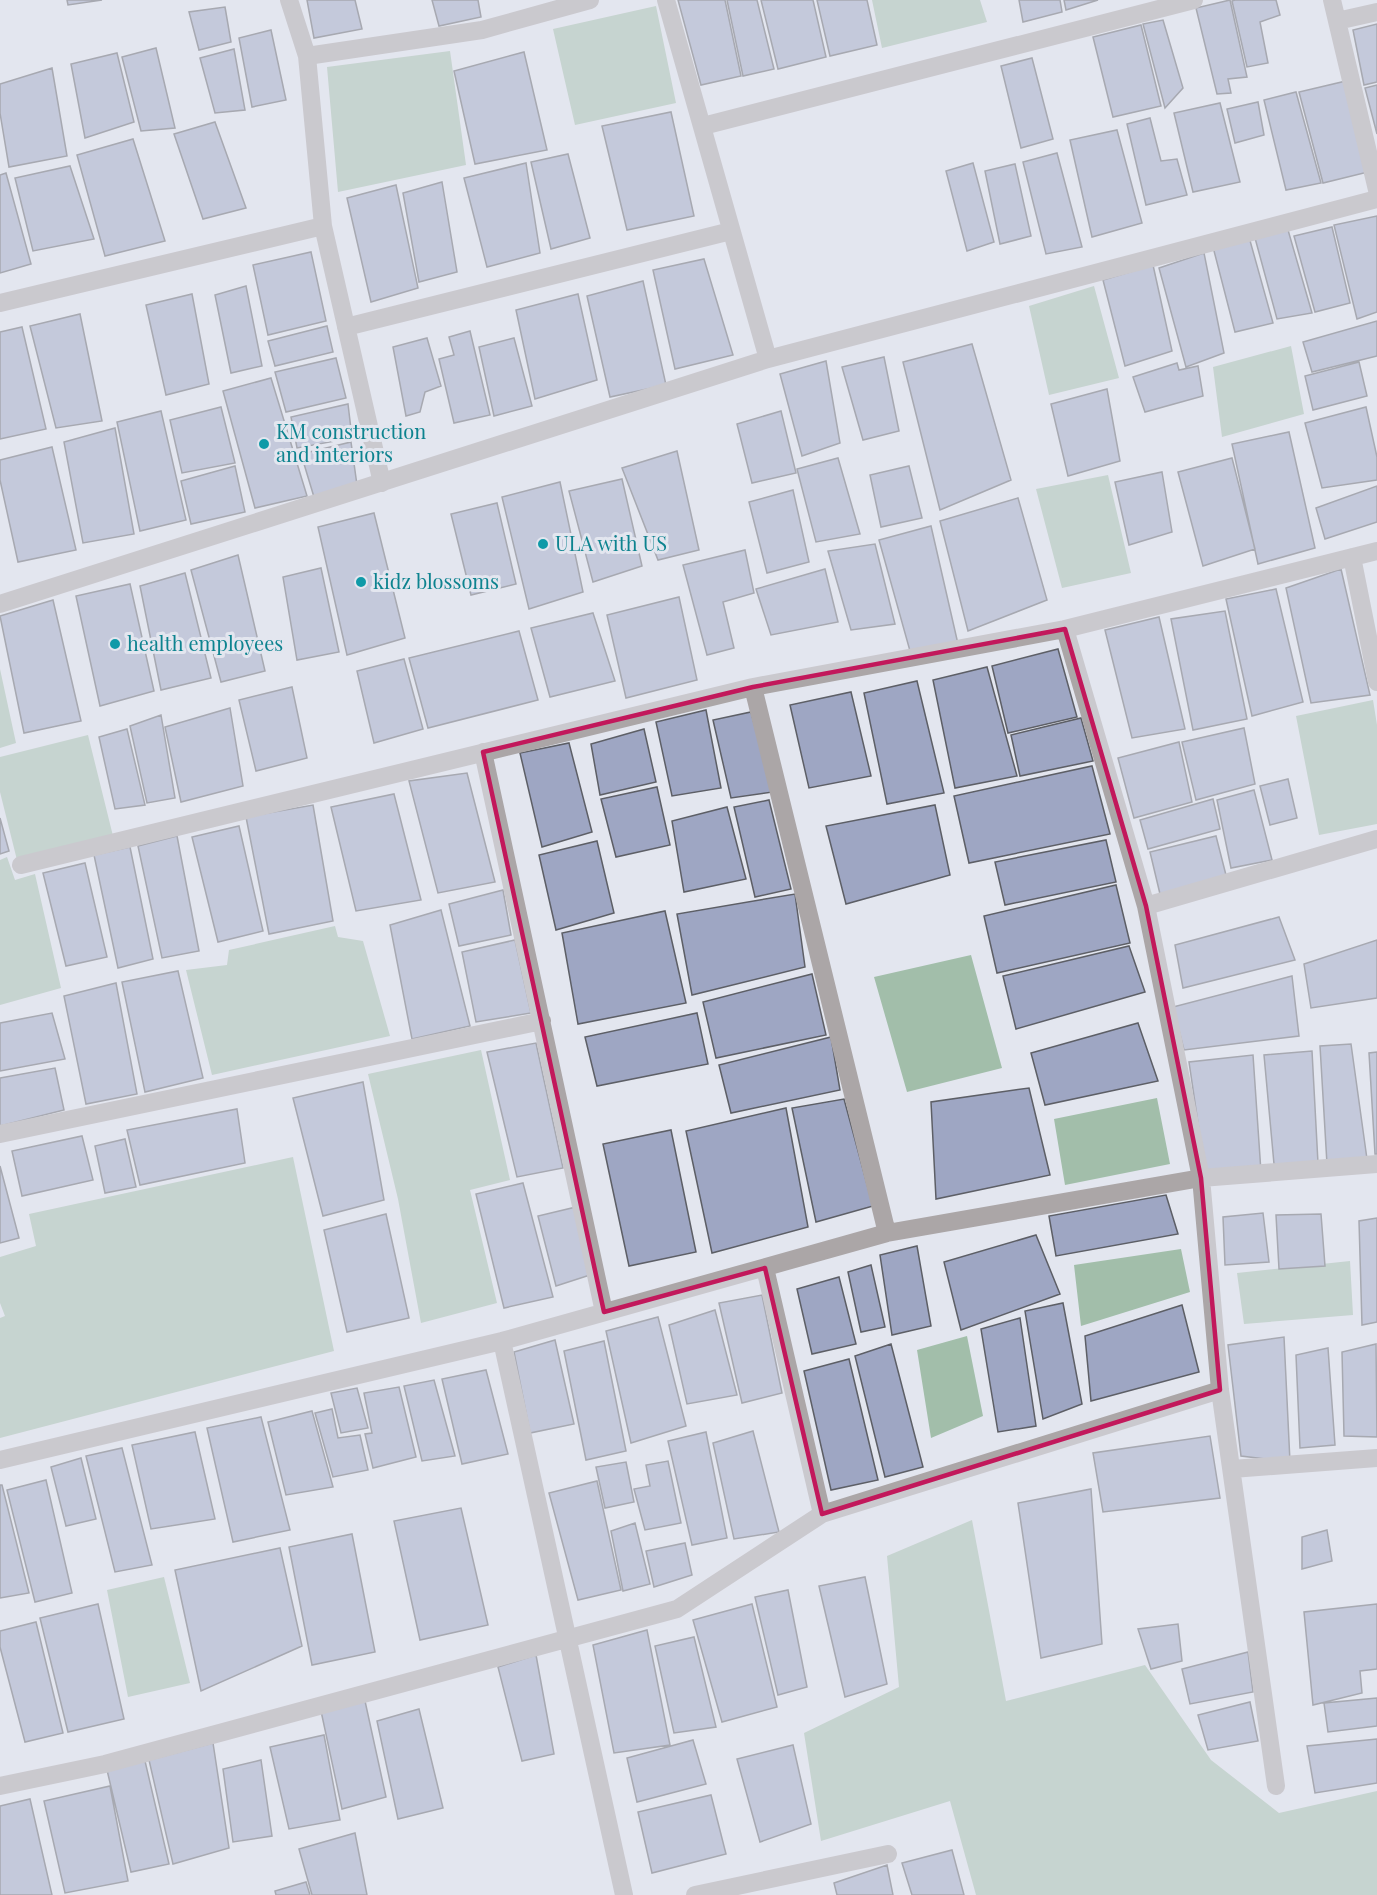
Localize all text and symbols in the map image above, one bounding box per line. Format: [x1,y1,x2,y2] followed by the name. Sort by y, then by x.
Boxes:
[276,417,426,467] place label: KM construction and interiors
[257,437,271,451] marker: KM construction and interiors
[555,529,667,556] place label: ULA with US
[536,537,550,551] marker: ULA with US
[373,567,499,594] place label: kidz blossoms
[354,575,368,589] marker: kidz blossoms
[127,629,283,656] place label: health employees
[108,637,122,651] marker: health employees

